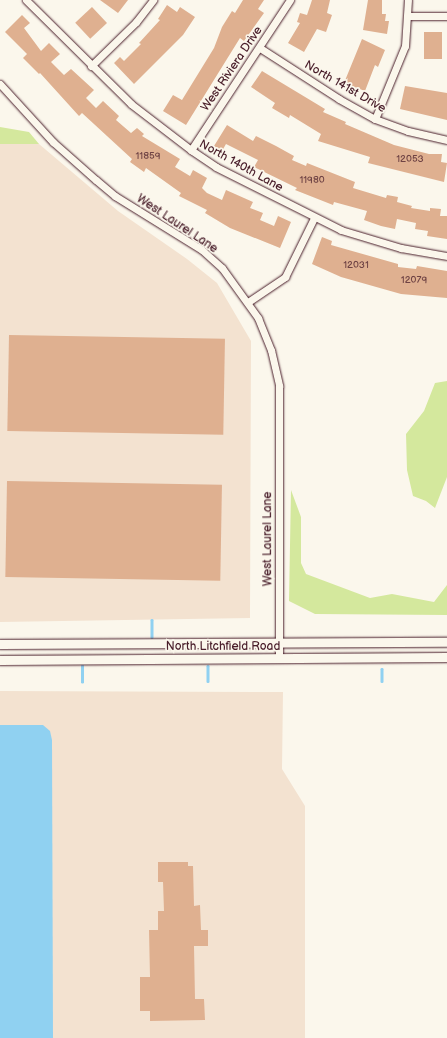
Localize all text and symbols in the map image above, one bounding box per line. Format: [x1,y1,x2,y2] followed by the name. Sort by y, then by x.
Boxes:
[198,24,266,114] street label: West Riviera Drive
[302,58,388,116] street label: North 141st Drive
[197,137,285,195] street label: North 140th Lane
[135,151,161,163] house number: 11859
[396,154,424,166] house number: 12053
[299,175,325,187] house number: 11980
[134,192,220,256] street label: West Laurel Lane
[343,260,369,272] house number: 12031
[401,275,427,287] house number: 12079
[261,492,275,586] street label: West Laurel Lane
[166,640,280,654] street label: North Litchfield Road

